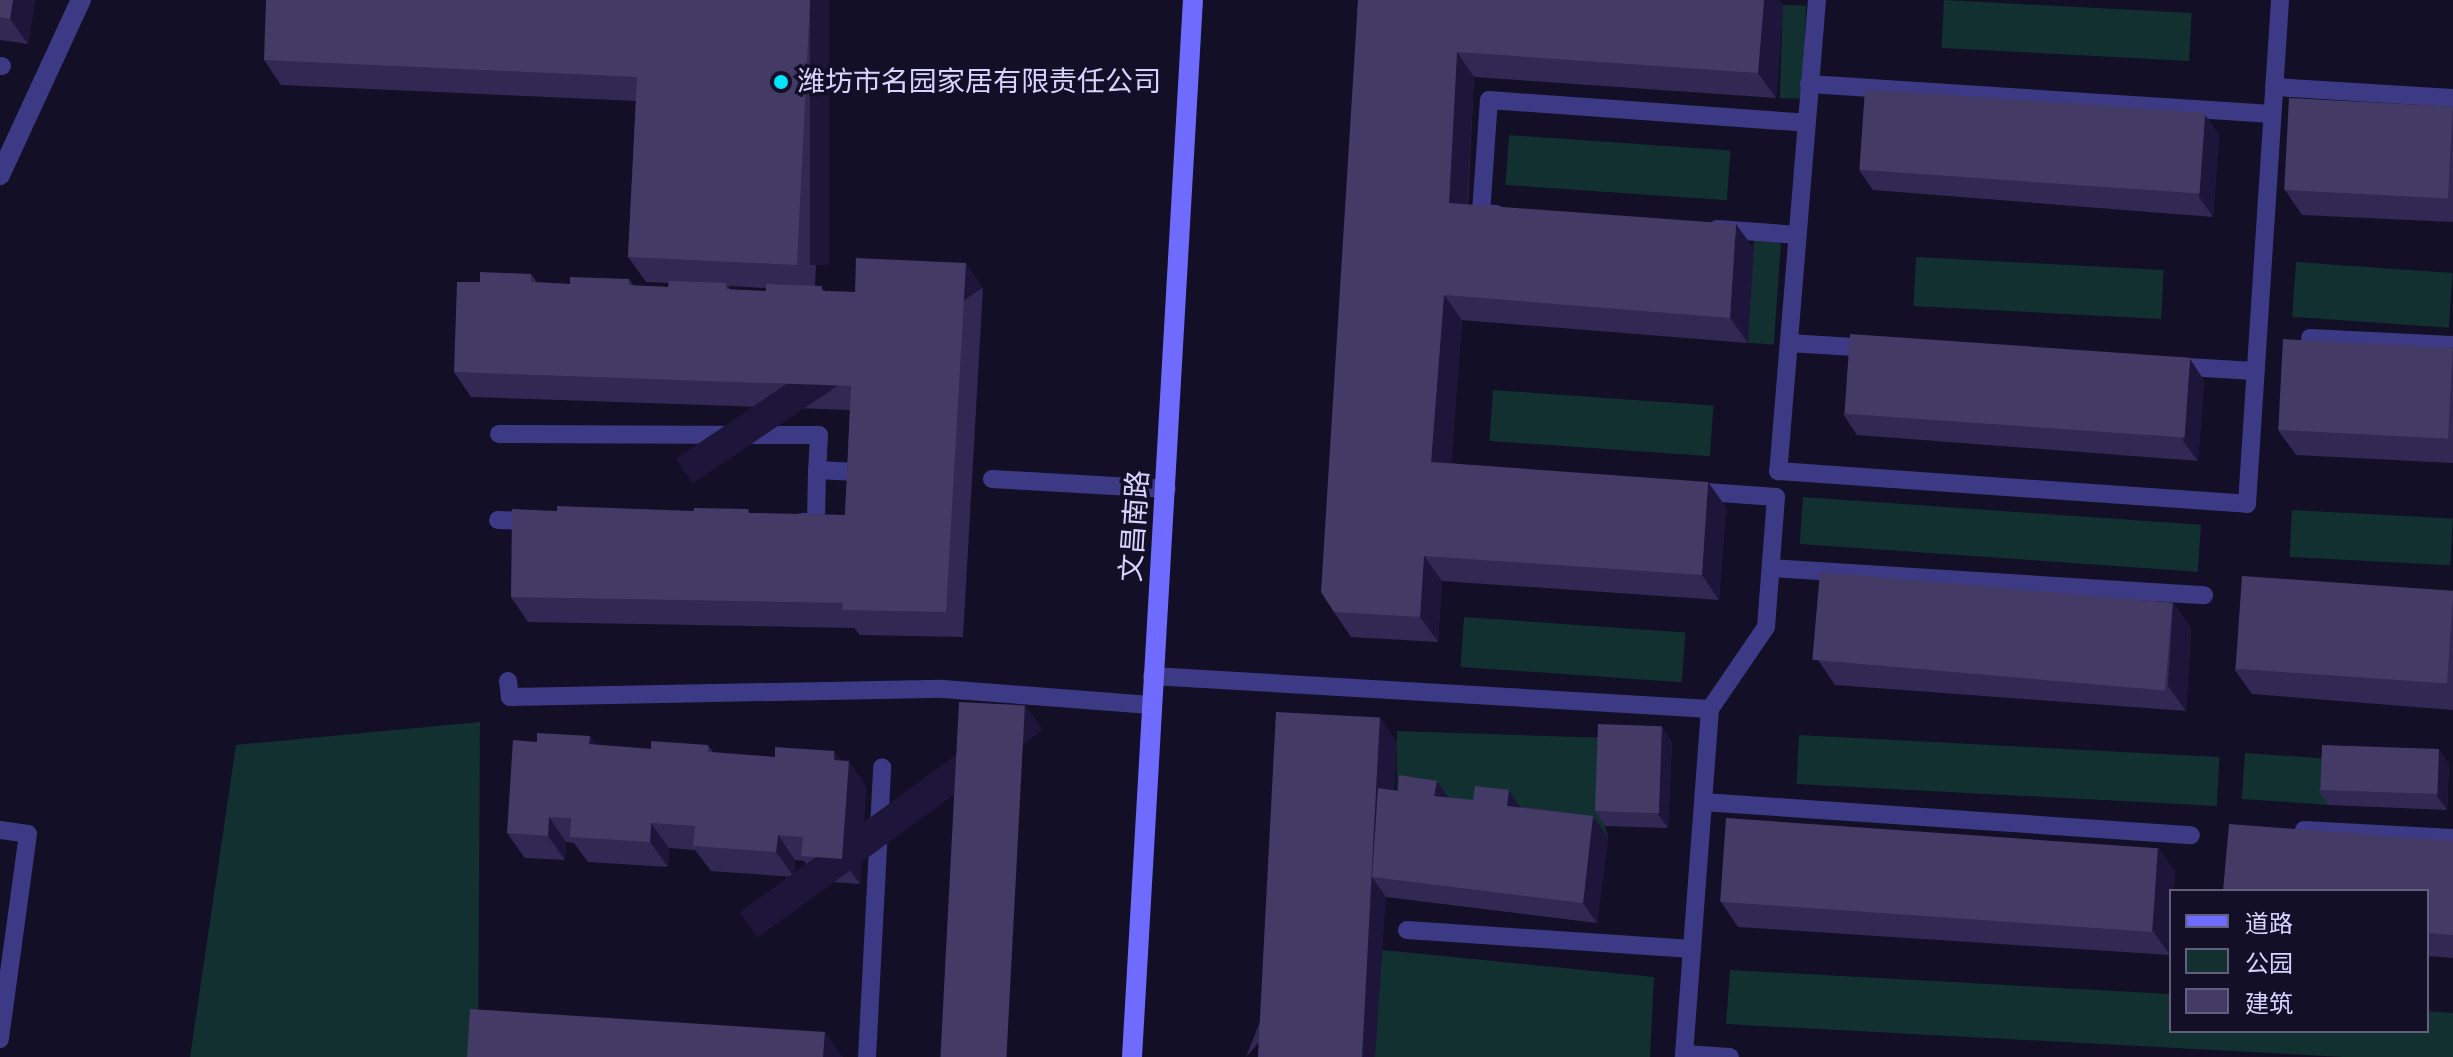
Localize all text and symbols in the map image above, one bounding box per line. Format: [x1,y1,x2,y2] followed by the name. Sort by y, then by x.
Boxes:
[797,65,1161,99] place label: 潍坊市名园家居有限责任公司
[772,73,790,91] marker: 潍坊市名园家居有限责任公司
[1114,469,1156,583] street label: 文昌南路
[2169,889,2429,1033] legend
[2245,910,2293,939] text: 道路
[2245,950,2293,979] text: 公园
[2245,990,2293,1019] text: 建筑

